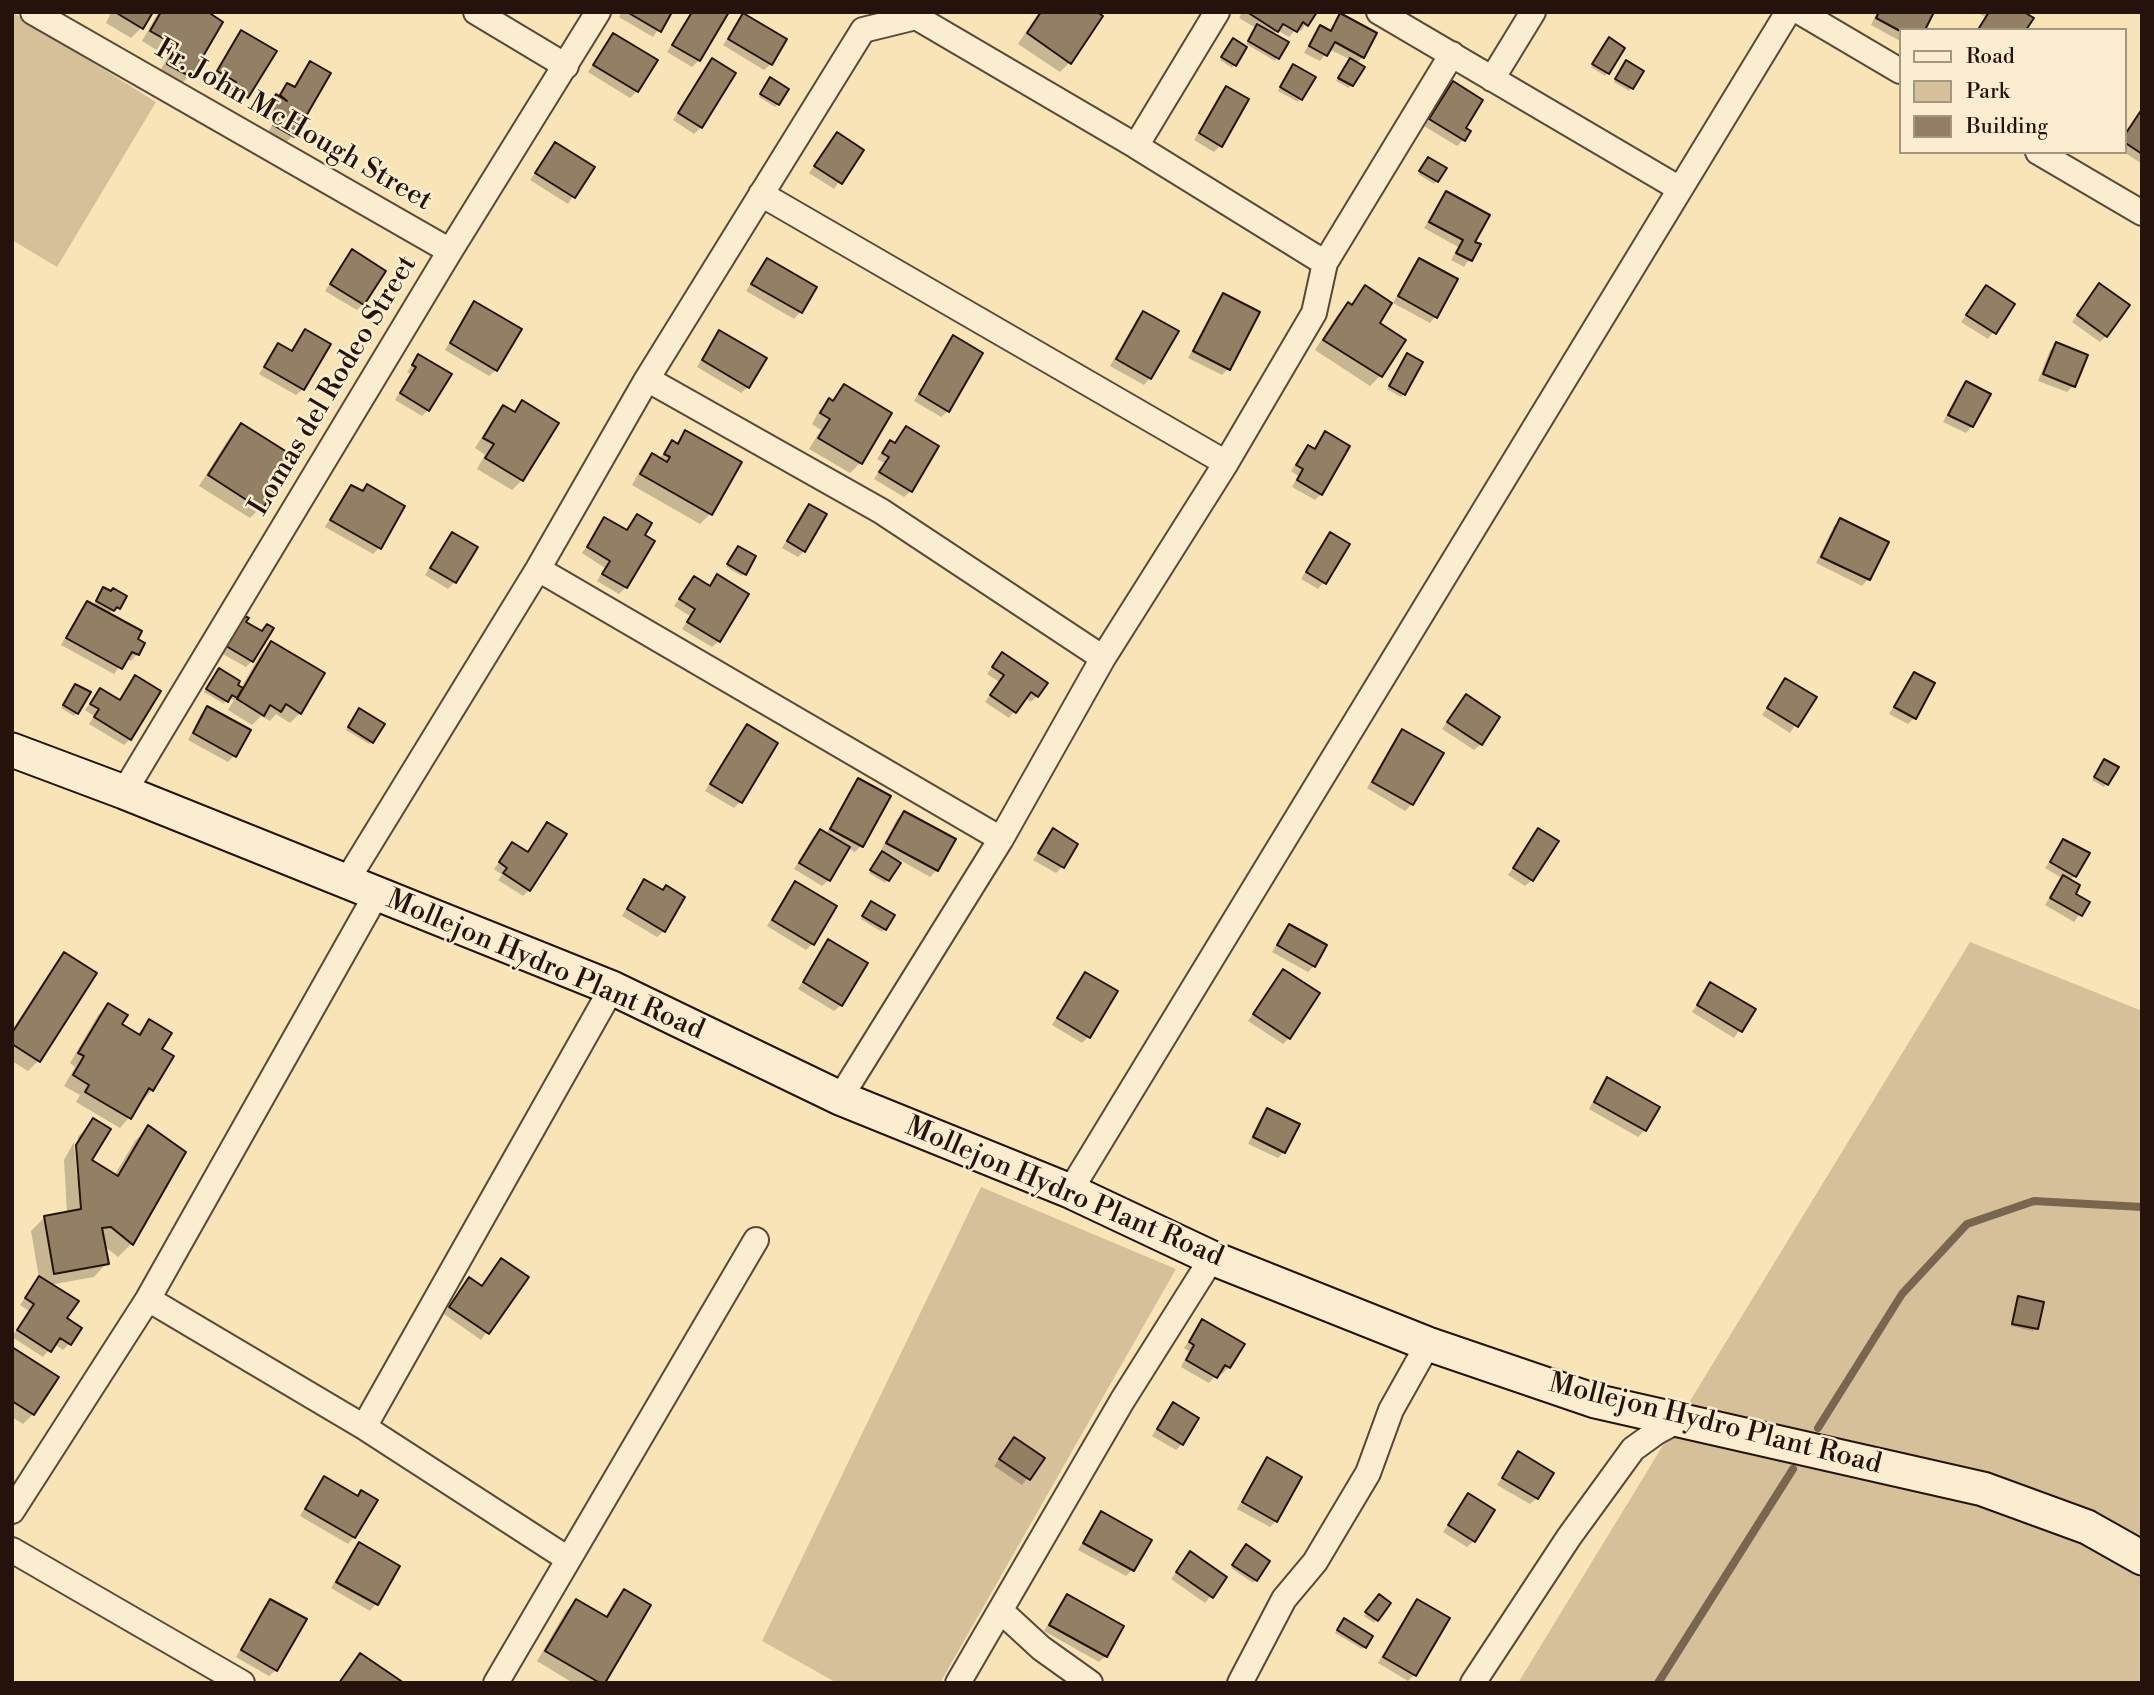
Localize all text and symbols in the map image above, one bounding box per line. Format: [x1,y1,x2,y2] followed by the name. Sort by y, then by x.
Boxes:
[1898,28,2126,154] legend
[149,33,437,219] street label: Fr. John McHough Street
[1966,44,2015,70] text: Road
[1966,79,2010,105] text: Park
[1966,114,2048,140] text: Building
[243,250,425,522] street label: Lomas del Rodeo Street
[381,884,709,1048] street label: Mollejon Hydro Plant Road
[900,1111,1228,1275] street label: Mollejon Hydro Plant Road
[1545,1367,1885,1483] street label: Mollejon Hydro Plant Road

